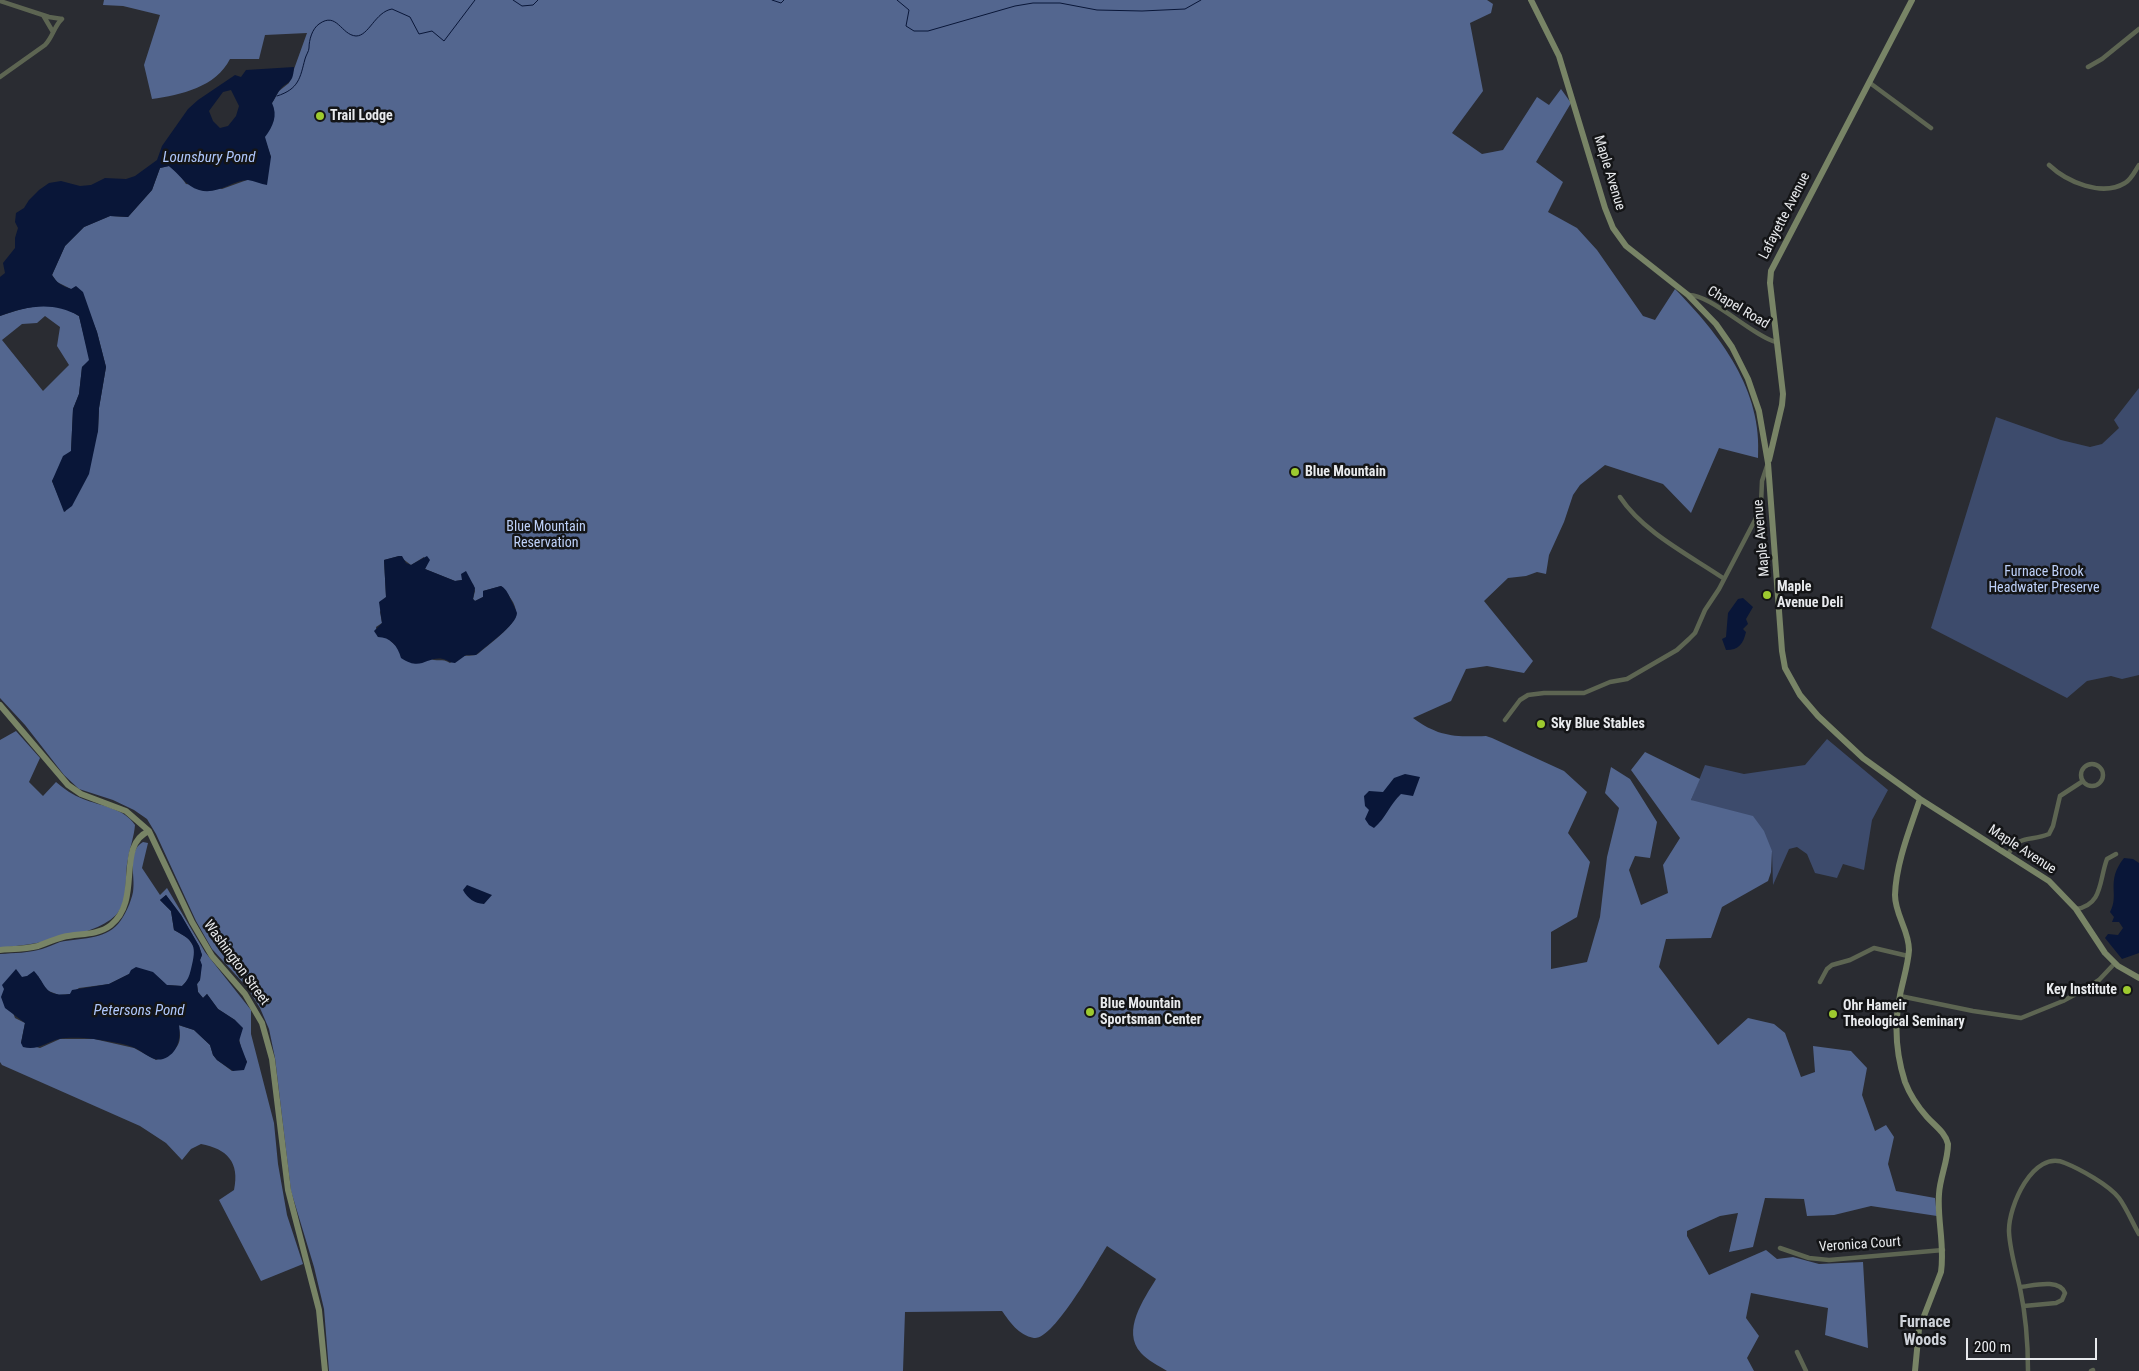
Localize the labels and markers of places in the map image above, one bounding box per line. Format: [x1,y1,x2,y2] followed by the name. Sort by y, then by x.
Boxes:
[330,108,393,124] place label: Trail Lodge
[314,110,326,122] marker: Trail Lodge
[1305,464,1386,480] place label: Blue Mountain
[1289,466,1301,478] marker: Blue Mountain
[1777,579,1843,612] place label: Maple Avenue Deli
[1761,589,1773,601] marker: Maple Avenue Deli
[1551,716,1645,732] place label: Sky Blue Stables
[1535,718,1547,730] marker: Sky Blue Stables
[2046,982,2117,998] place label: Key Institute
[2121,984,2133,996] marker: Key Institute
[1100,996,1201,1028] place label: Blue Mountain Sportsman Center
[1843,998,1965,1030] place label: Ohr Hameir Theological Seminary
[1084,1006,1096,1018] marker: Blue Mountain Sportsman Center
[1827,1008,1839,1020] marker: Ohr Hameir Theological Seminary

